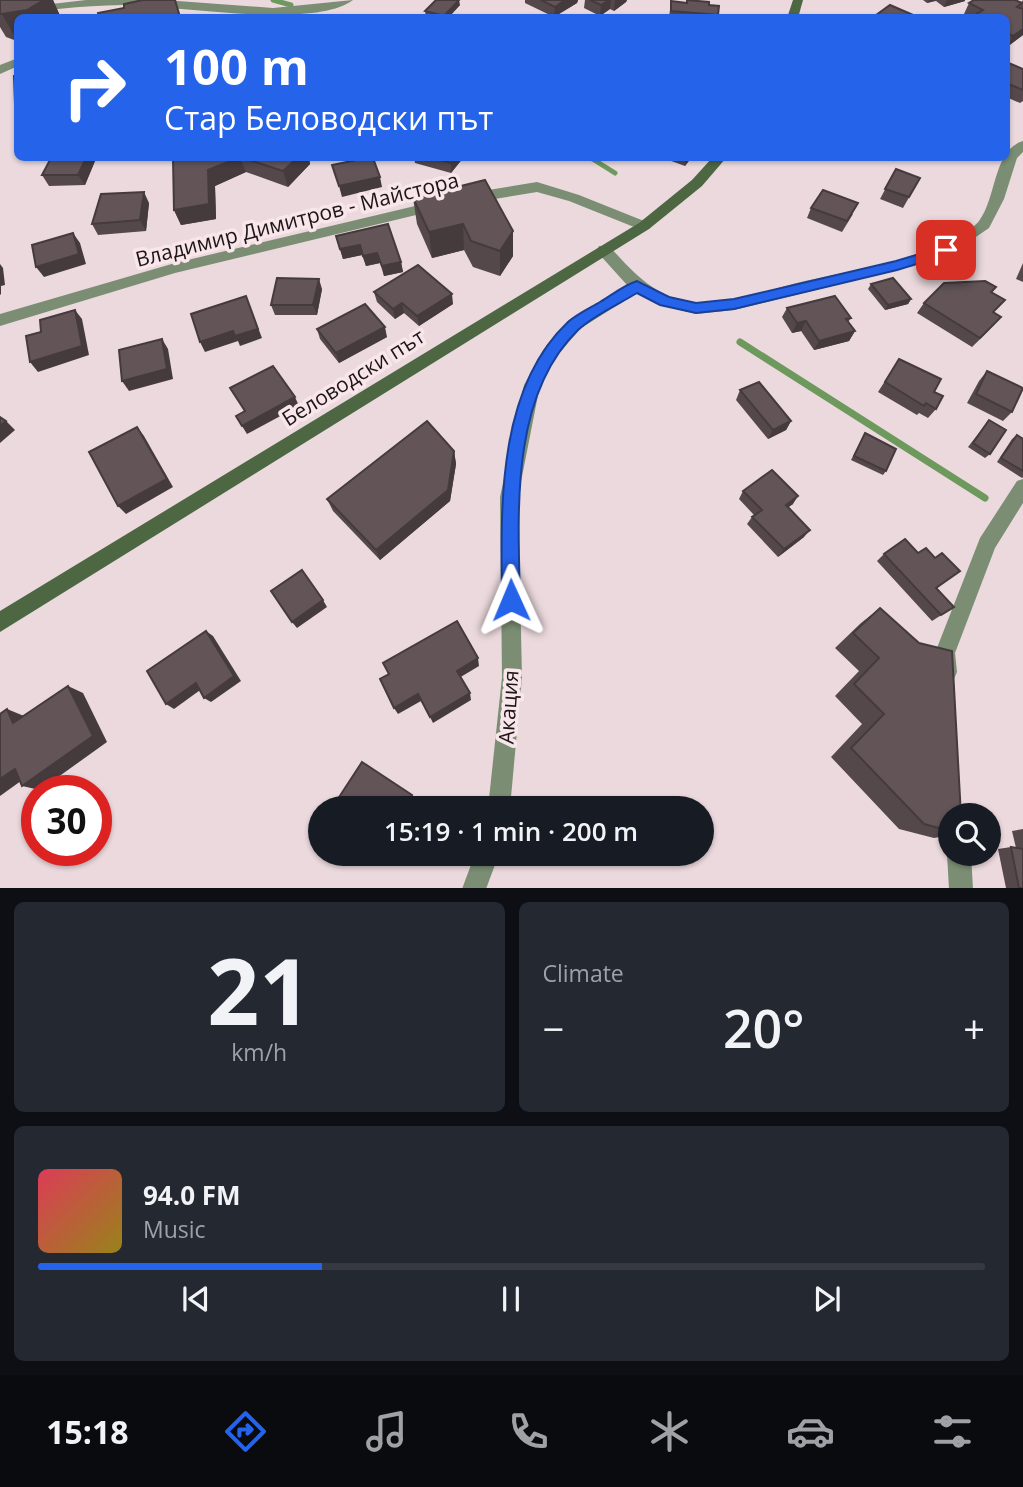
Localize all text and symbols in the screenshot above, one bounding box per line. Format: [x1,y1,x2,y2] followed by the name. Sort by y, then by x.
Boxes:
[164,33,309,99] text: 100 m
[49,42,140,133] icon: right
[164,96,493,139] text: Стар Беловодски път
[132,165,462,273] street label: Владимир Димитров - Майстора
[916,220,976,280] pin
[927,231,965,269] icon: arrive
[276,322,430,432] street label: Беловодски път
[474,563,548,637] position arrow
[491,669,525,745] street label: Акация
[21,775,112,866] speed limit sign: 30
[938,803,1001,866] map controls
[938,803,1001,866] button: search
[384,813,638,849] text: 15:19 · 1 min · 200 m
[207,928,311,1052] text: 21
[543,957,624,989] text: Climate
[723,992,805,1063] text: 20°
[543,1002,564,1054] text: −
[963,1002,985,1054] text: +
[231,1036,287,1068] text: km/h
[143,1177,241,1213] text: 94.0 FM
[143,1213,206,1245] text: Music
[177,1280,215,1318] icon: previous
[492,1280,530,1318] icon: pause
[808,1280,846,1318] icon: next
[221,1407,270,1456] icon: directions
[362,1407,411,1456] icon: music
[504,1407,553,1456] icon: phone
[645,1407,694,1456] icon: climate
[786,1407,835,1456] icon: car
[928,1407,977,1456] icon: filters
[46,1410,129,1453] text: 15:18

